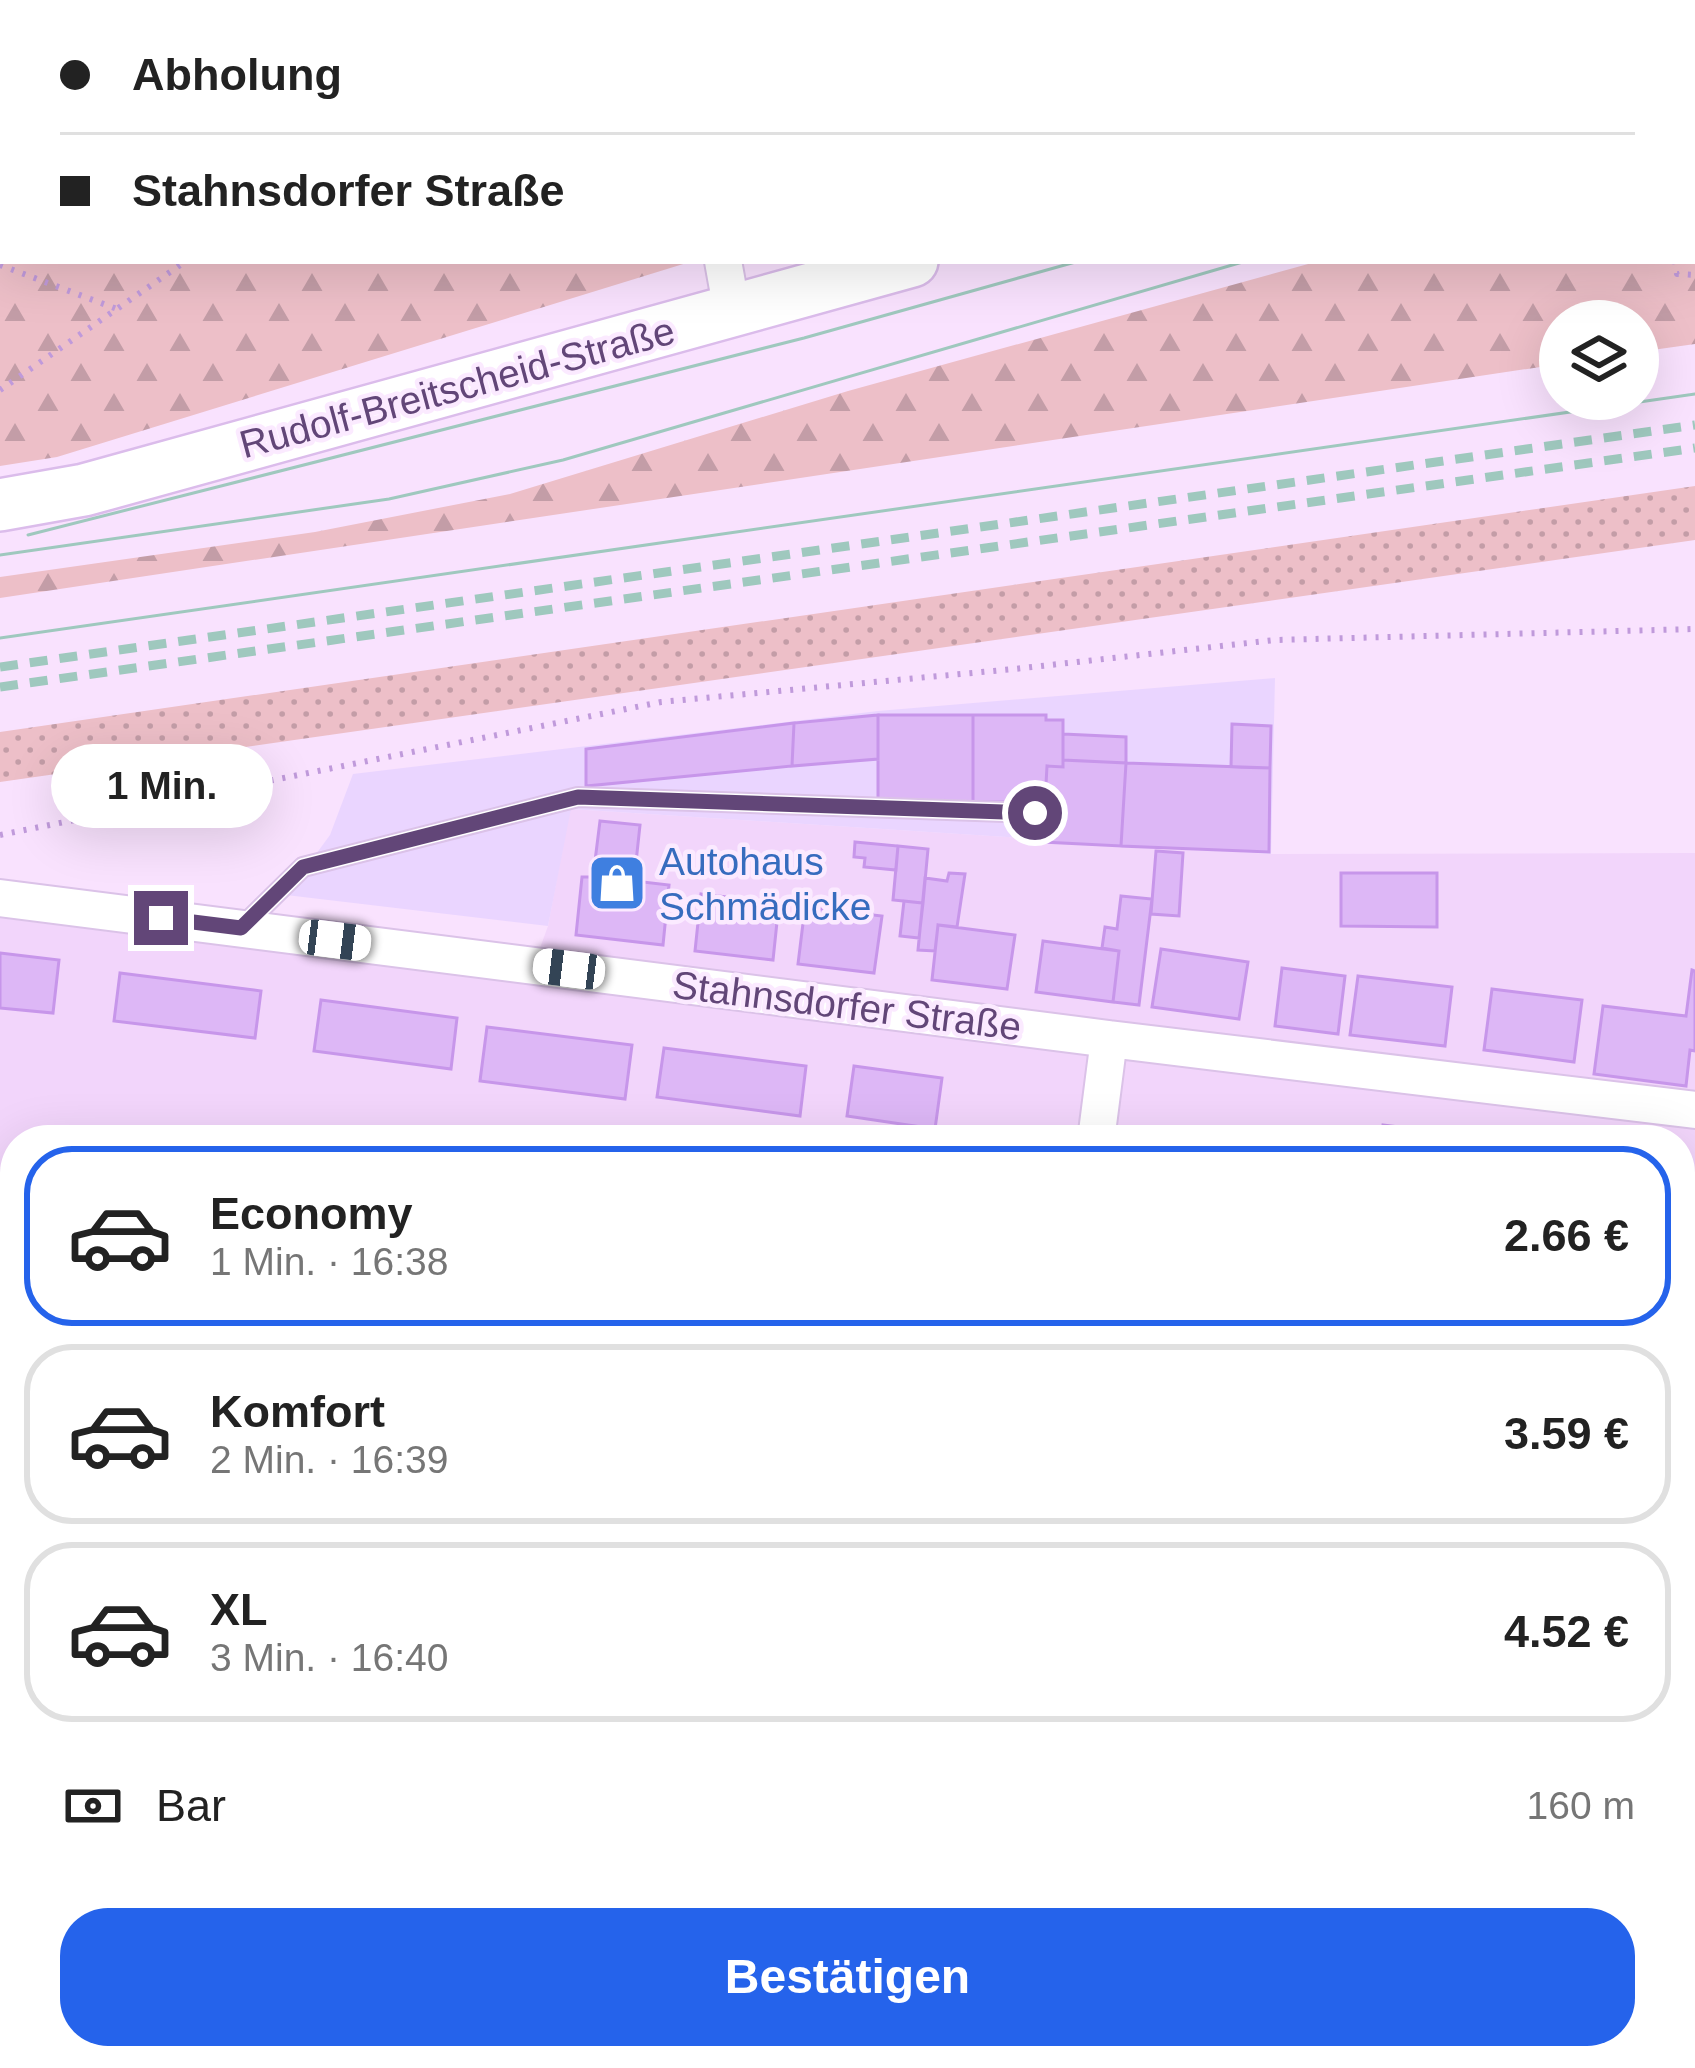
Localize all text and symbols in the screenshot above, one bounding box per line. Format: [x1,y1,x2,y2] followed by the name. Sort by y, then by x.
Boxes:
[132,49,342,100] text: Abholung
[132,165,565,216] text: Stahnsdorfer Straße
[1539,300,1659,420] map controls
[1539,300,1659,420] button: layers
[235,309,679,466] street label: Rudolf-Breitscheid-Straße
[50,744,272,828] callout: 1 Min.
[107,764,217,807] text: 1 Min.
[1008,786,1062,840] route start
[659,840,871,928] place label: Autohaus Schmädicke
[586,852,648,914] shop icon: Autohaus Schmädicke
[134,891,188,945] route end
[297,918,373,962] car
[531,947,607,991] car
[670,963,1024,1048] street label: Stahnsdorfer Straße
[66,1182,174,1290] icon: car
[210,1188,413,1239] text: Economy
[1504,1210,1629,1261] text: 2.66 €
[210,1240,448,1283] text: 1 Min. · 16:38
[66,1380,174,1488] icon: car
[210,1386,385,1437] text: Komfort
[1504,1408,1629,1459] text: 3.59 €
[210,1438,448,1481] text: 2 Min. · 16:39
[66,1578,174,1686] icon: car
[210,1584,268,1635] text: XL
[1504,1606,1629,1657] text: 4.52 €
[210,1636,448,1679] text: 3 Min. · 16:40
[60,1773,126,1839] icon: cash
[156,1780,226,1831] text: Bar
[1527,1784,1635,1827] text: 160 m
[60,1908,1635,2046] button: Bestätigen

